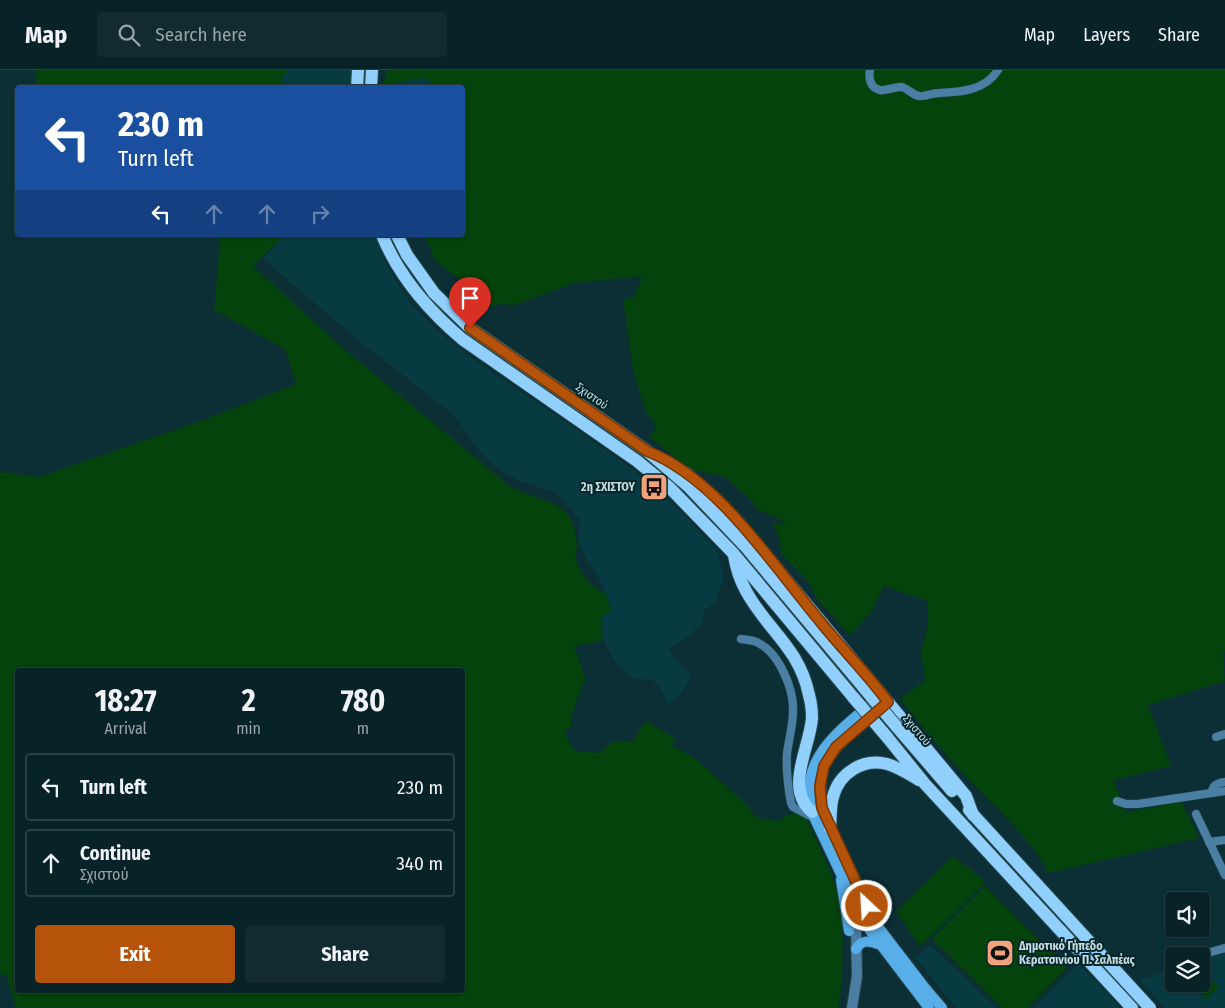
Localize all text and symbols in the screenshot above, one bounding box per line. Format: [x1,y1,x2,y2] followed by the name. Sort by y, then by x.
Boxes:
[97,12,447,57] search box
[25,21,67,49] text: Map
[115,21,143,49] icon: search
[155,23,247,46] text: Search here
[1024,24,1055,46] text: Map
[1083,24,1130,46] text: Layers
[1158,24,1200,46] text: Share
[118,103,204,145] text: 230 m
[35,105,100,170] icon: left
[118,145,194,172] text: Turn left
[147,200,175,228] icon: left
[200,200,228,228] icon: ahead
[253,200,281,228] icon: ahead
[306,200,334,228] icon: right
[449,277,491,328] pin
[456,284,484,312] icon: arrive
[573,380,611,412] street label: Σχιστού
[639,472,669,502] bus stop icon: 2η ΣΧΙΣΤΟΥ
[580,480,635,494] place label: 2η ΣΧΙΣΤΟΥ
[95,683,157,719] text: 18:27
[242,683,256,719] text: 2
[341,683,385,719] text: 780
[900,712,934,748] street label: Σχιστού
[104,719,147,738] text: Arrival
[236,719,261,738] text: min
[357,719,369,738] text: m
[37,773,65,801] icon: left
[80,776,147,799] text: Turn left
[397,776,443,799] text: 230 m
[80,842,151,865] text: Continue
[37,849,65,877] icon: ahead
[396,852,443,875] text: 340 m
[80,865,129,884] text: Σχιστού
[840,879,892,931] position arrow
[1165,892,1210,992] map controls
[1165,892,1210,937] button: sound
[35,925,235,983] button: Exit
[245,925,445,983] button: Share
[985,938,1015,968] sports icon: Δημοτικό Γήπεδο Κερατσινίου Π. Σαλπέας
[1018,938,1136,967] place label: Δημοτικό Γήπεδο Κερατσινίου Π. Σαλπέας
[1165,947,1210,992] button: layers

